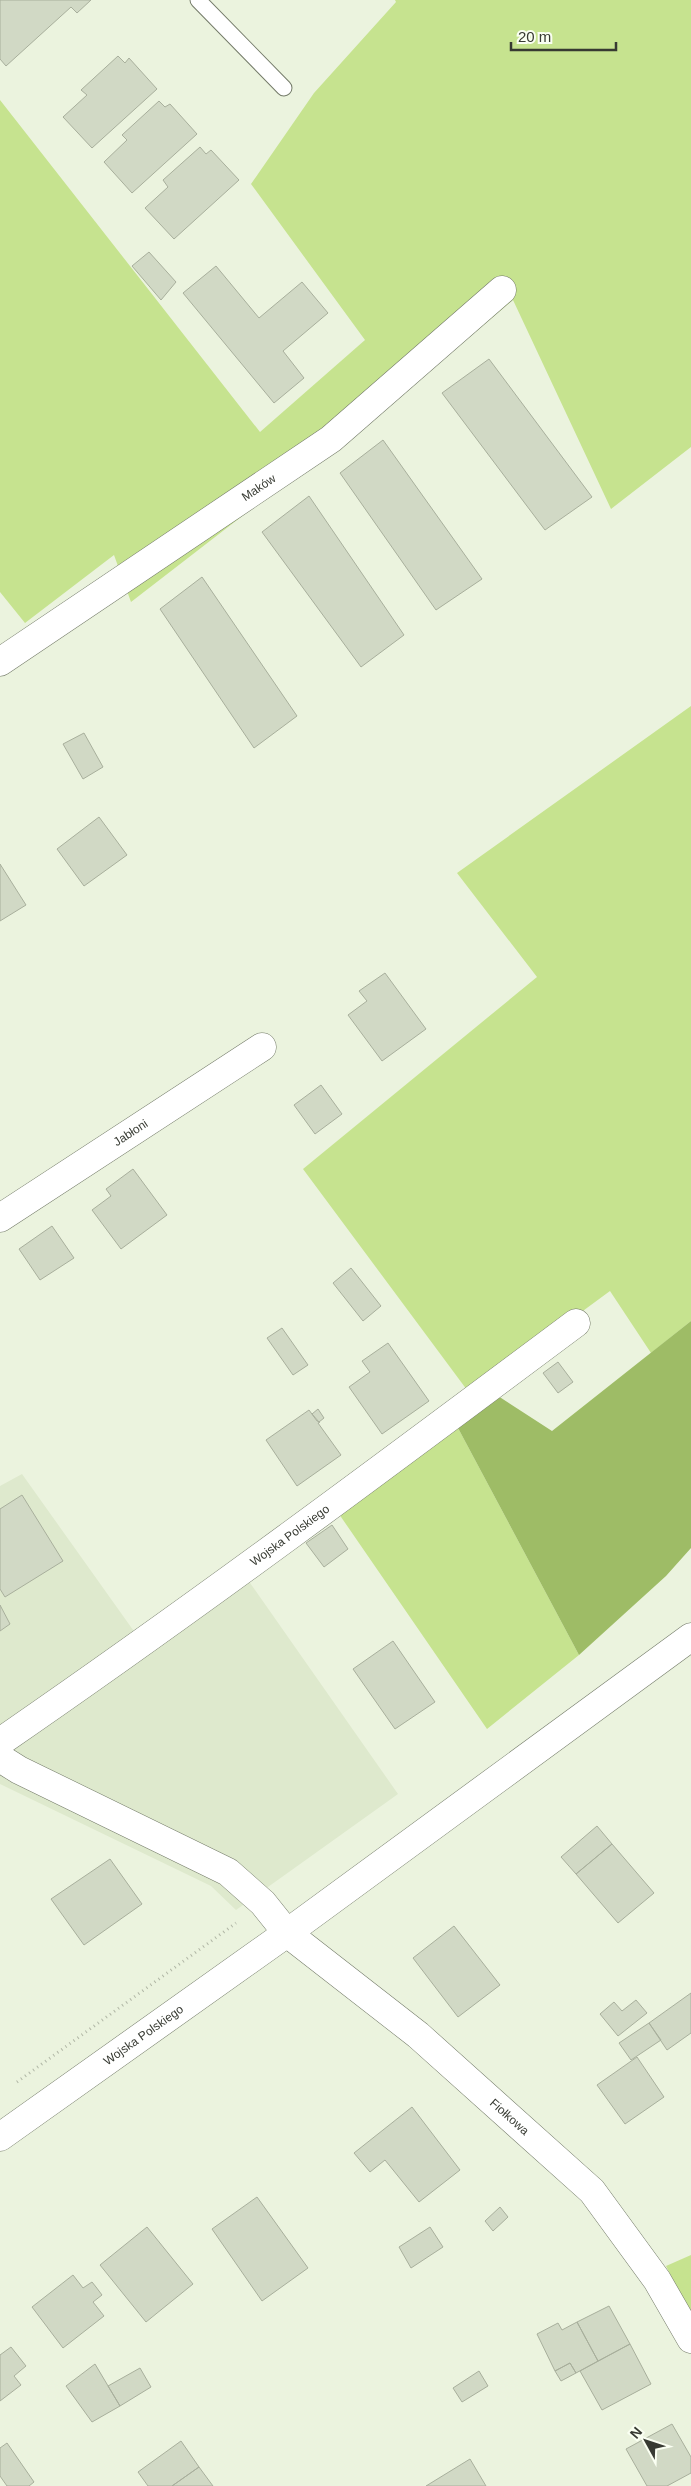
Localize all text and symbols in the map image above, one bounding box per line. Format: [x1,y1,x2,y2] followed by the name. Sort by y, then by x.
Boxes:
[511,20,616,52] scale bar
[518,28,551,45] text: 20 m
[239,471,279,504] street label: Maków
[111,1116,150,1149] street label: Jabłoni
[248,1502,332,1569] street label: Wojska Polskiego
[101,2002,186,2068] street label: Wojska Polskiego
[487,2096,532,2138] street label: Fiołkowa
[621,2416,671,2466] north arrow
[627,2424,645,2442] text: N

